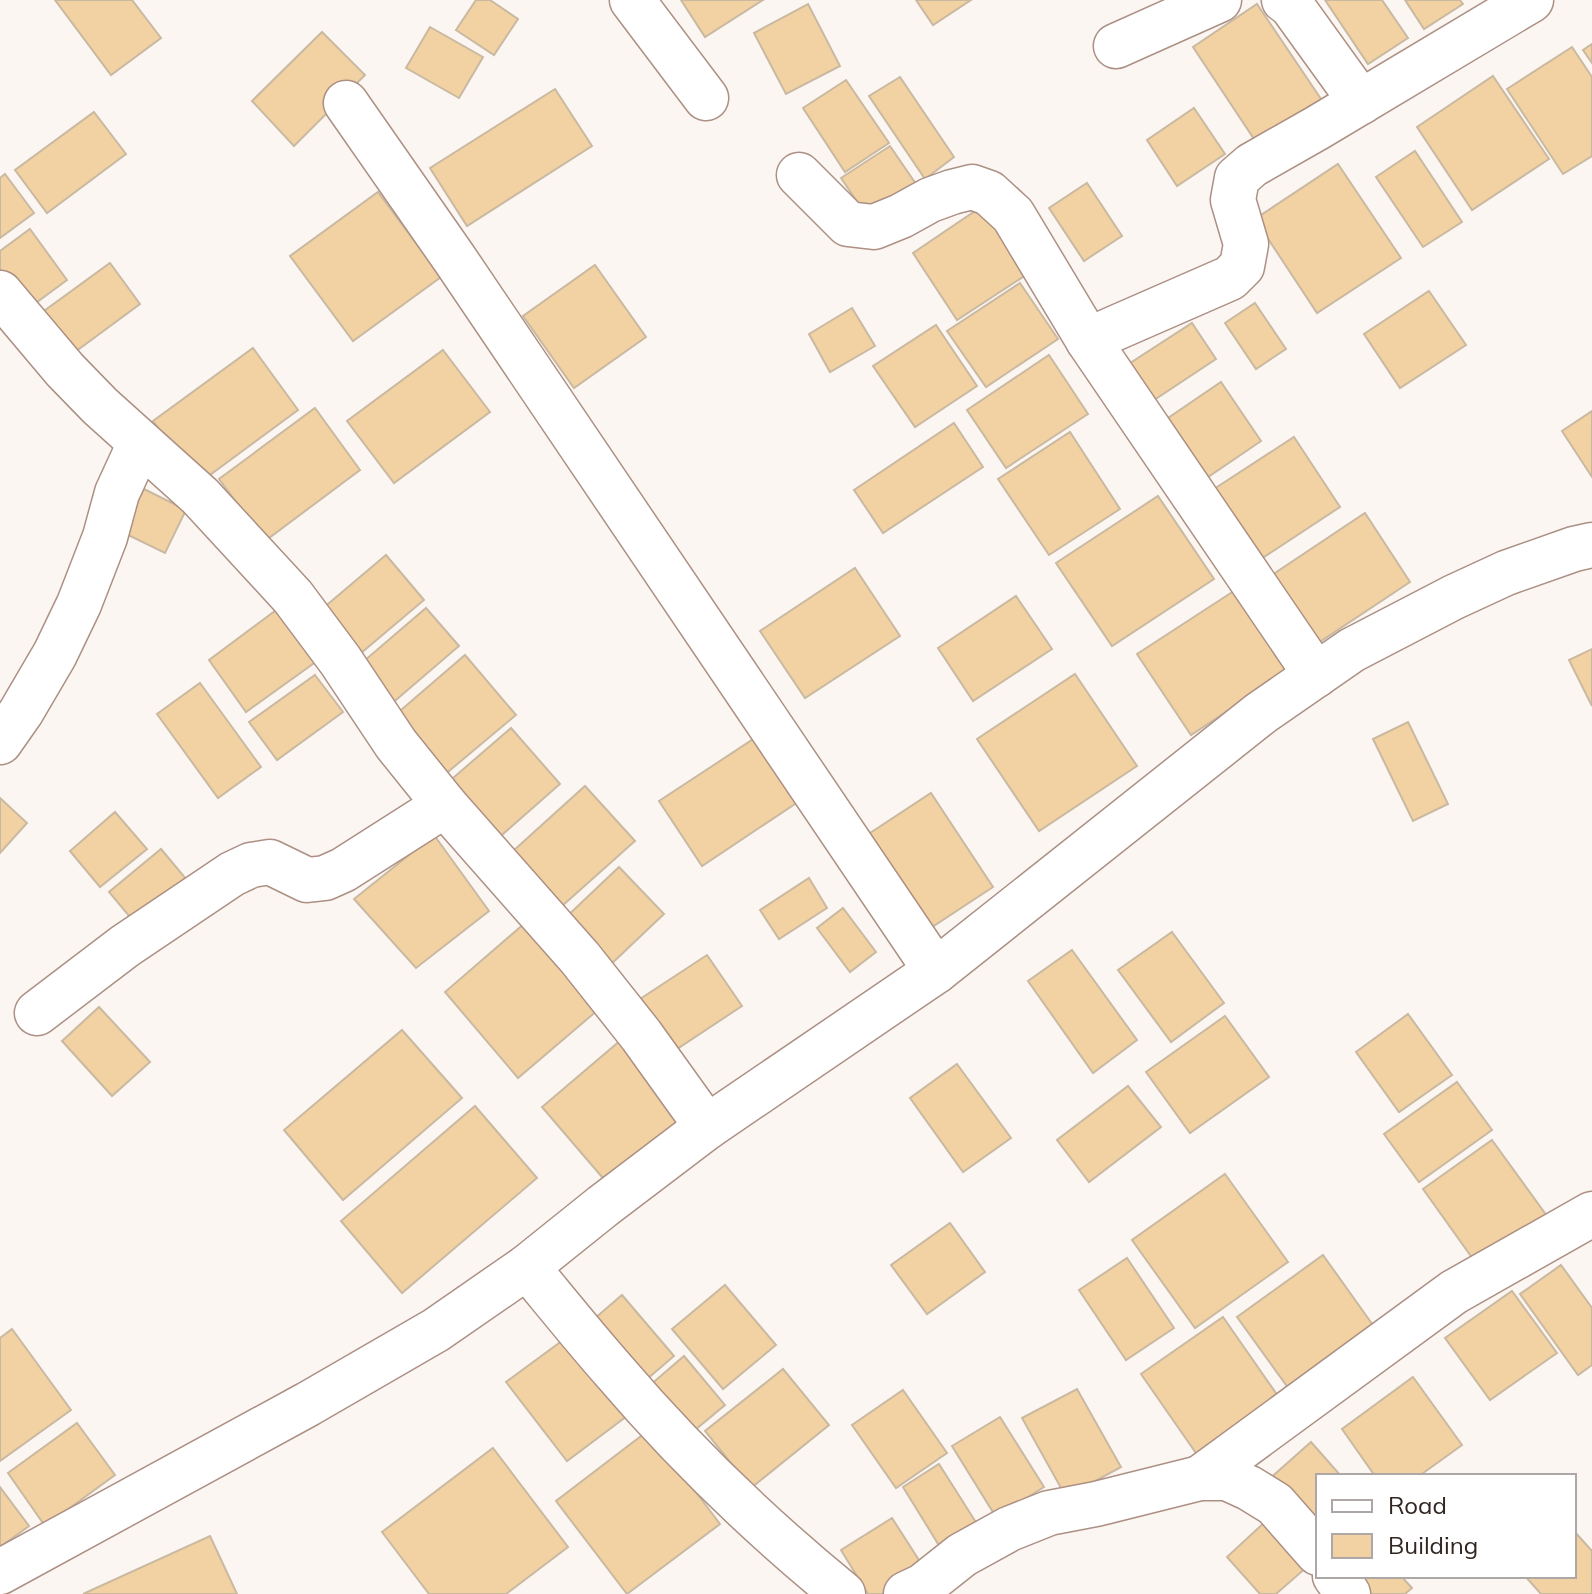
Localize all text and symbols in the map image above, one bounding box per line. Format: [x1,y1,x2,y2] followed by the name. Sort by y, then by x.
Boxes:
[1316,1474,1576,1578] legend
[1388,1490,1447,1520] text: Road
[1388,1530,1478,1560] text: Building

